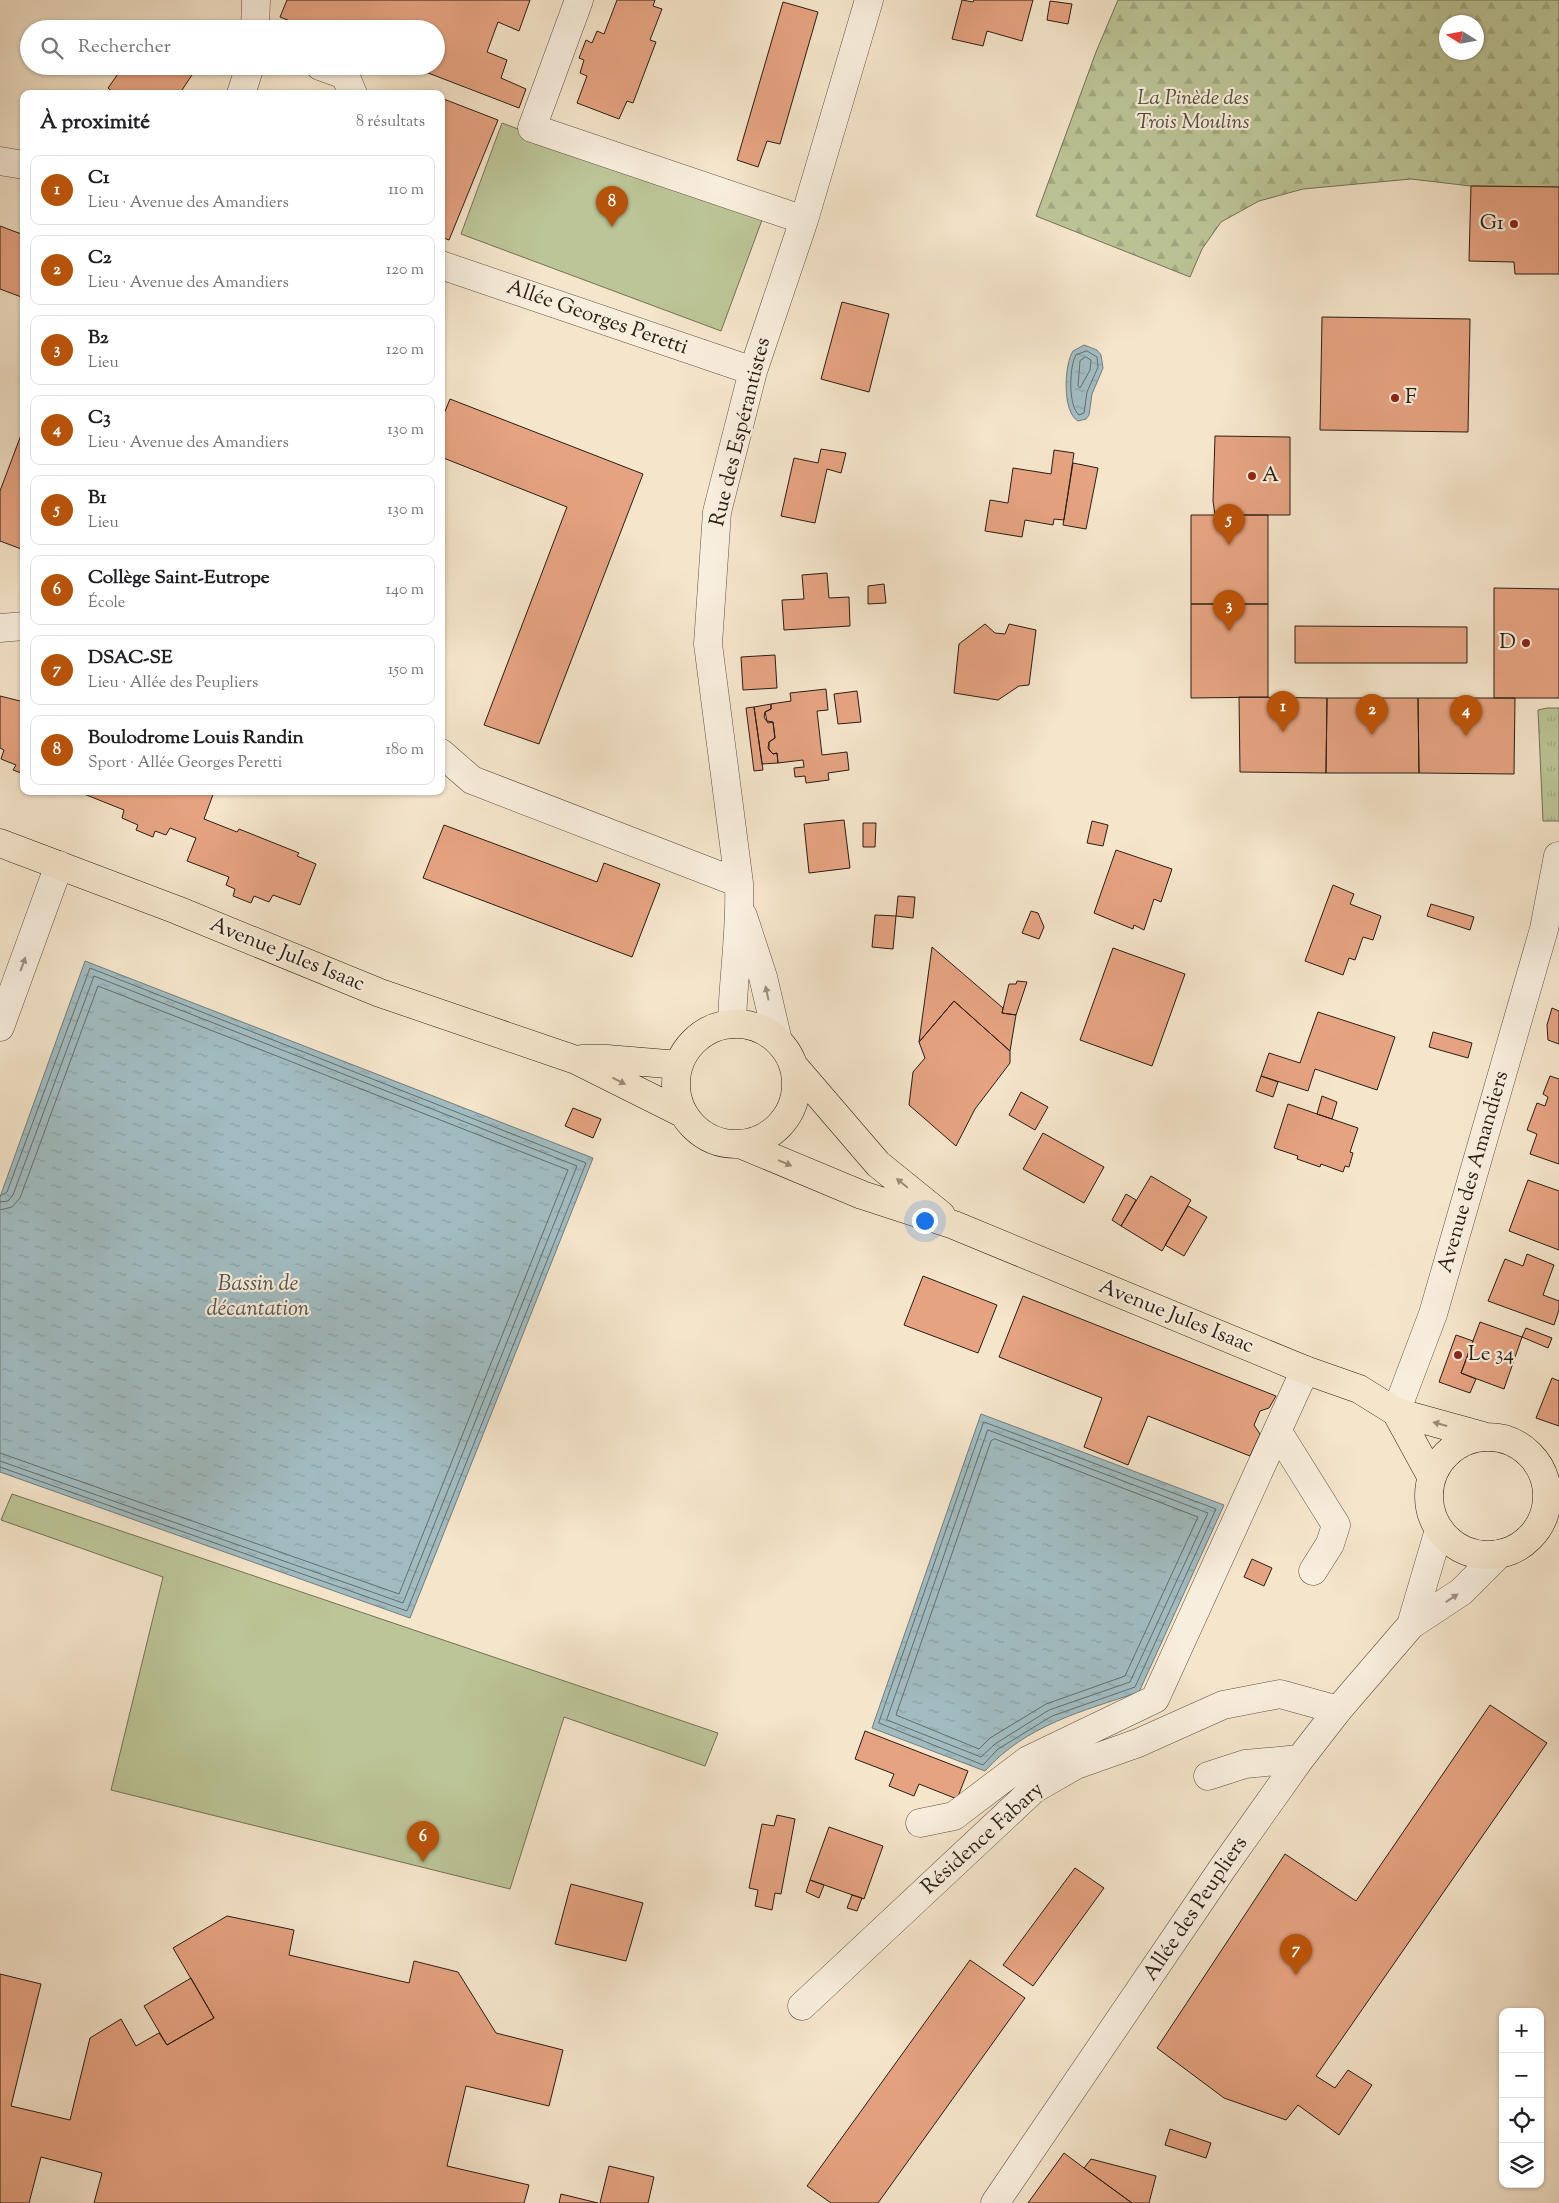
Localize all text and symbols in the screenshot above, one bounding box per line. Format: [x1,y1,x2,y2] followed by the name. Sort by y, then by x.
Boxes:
[1439,15,1484,60] north arrow
[20,20,445,75] search box
[38,34,66,62] icon: search
[78,34,171,61] text: Rechercher
[1136,84,1250,138] park label: La Pinède des Trois Moulins
[40,108,150,138] text: À proximité
[356,111,425,134] text: 8 résultats
[88,165,110,192] text: C1
[54,179,60,202] text: 1
[388,179,424,202] text: 110 m
[596,186,628,227] pin: 8
[88,192,289,215] text: Lieu · Avenue des Amandiers
[1480,209,1504,239] place label: G1
[1508,218,1520,230] marker: G1
[88,245,112,272] text: C2
[53,259,61,282] text: 2
[386,259,424,282] text: 120 m
[88,272,289,295] text: Lieu · Avenue des Amandiers
[502,273,692,363] street label: Allée Georges Peretti
[88,325,109,352] text: B2
[703,334,779,530] street label: Rue des Espérantistes
[54,339,60,362] text: 3
[386,339,424,362] text: 120 m
[88,352,119,375] text: Lieu
[1405,383,1417,413] place label: F
[1389,392,1401,404] marker: F
[88,405,111,432] text: C3
[53,419,61,442] text: 4
[387,419,424,442] text: 130 m
[88,432,289,455] text: Lieu · Avenue des Amandiers
[1262,461,1279,491] place label: A
[1246,470,1258,482] marker: A
[88,485,106,512] text: B1
[54,499,60,522] text: 5
[387,499,424,522] text: 130 m
[1213,504,1245,545] pin: 5
[88,512,119,535] text: Lieu
[88,565,270,592] text: Collège Saint-Eutrope
[53,579,61,602] text: 6
[386,579,424,602] text: 140 m
[1213,590,1245,631] pin: 3
[88,592,125,615] text: École
[1499,628,1516,658] place label: D
[1520,637,1532,649] marker: D
[88,645,172,672] text: DSAC-SE
[53,659,61,682] text: 7
[388,659,424,682] text: 150 m
[88,672,258,695] text: Lieu · Allée des Peupliers
[1267,691,1299,732] pin: 1
[1356,694,1388,735] pin: 2
[1450,695,1482,736] pin: 4
[88,725,304,752] text: Boulodrome Louis Randin
[53,739,61,762] text: 8
[385,739,424,762] text: 180 m
[88,752,282,775] text: Sport · Allée Georges Peretti
[205,910,369,1000] street label: Avenue Jules Isaac
[20,957,27,972] one-way arrow
[763,986,771,1001] one-way arrow
[1431,1068,1517,1276] street label: Avenue des Amandiers
[612,1077,627,1086] one-way arrow
[778,1159,792,1167] one-way arrow
[896,1178,909,1189] one-way arrow
[912,1208,938,1234] your location
[207,1269,310,1326] water label: Bassin de décantation
[1094,1272,1258,1362] street label: Avenue Jules Isaac
[1468,1340,1514,1370] place label: Le 34
[1452,1349,1464,1361] marker: Le 34
[1432,1420,1447,1428] one-way arrow
[1445,1593,1458,1603] one-way arrow
[915,1775,1051,1902] street label: Résidence Fabary
[407,1821,439,1862] pin: 6
[1136,1831,1256,1987] street label: Allée des Peupliers
[1280,1934,1312,1975] pin: 7
[1499,2008,1544,2188] map controls
[1499,2008,1544,2053] button: +
[1499,2053,1544,2098] button: −
[1499,2098,1544,2143] button: locate
[1499,2143,1544,2188] button: layers

